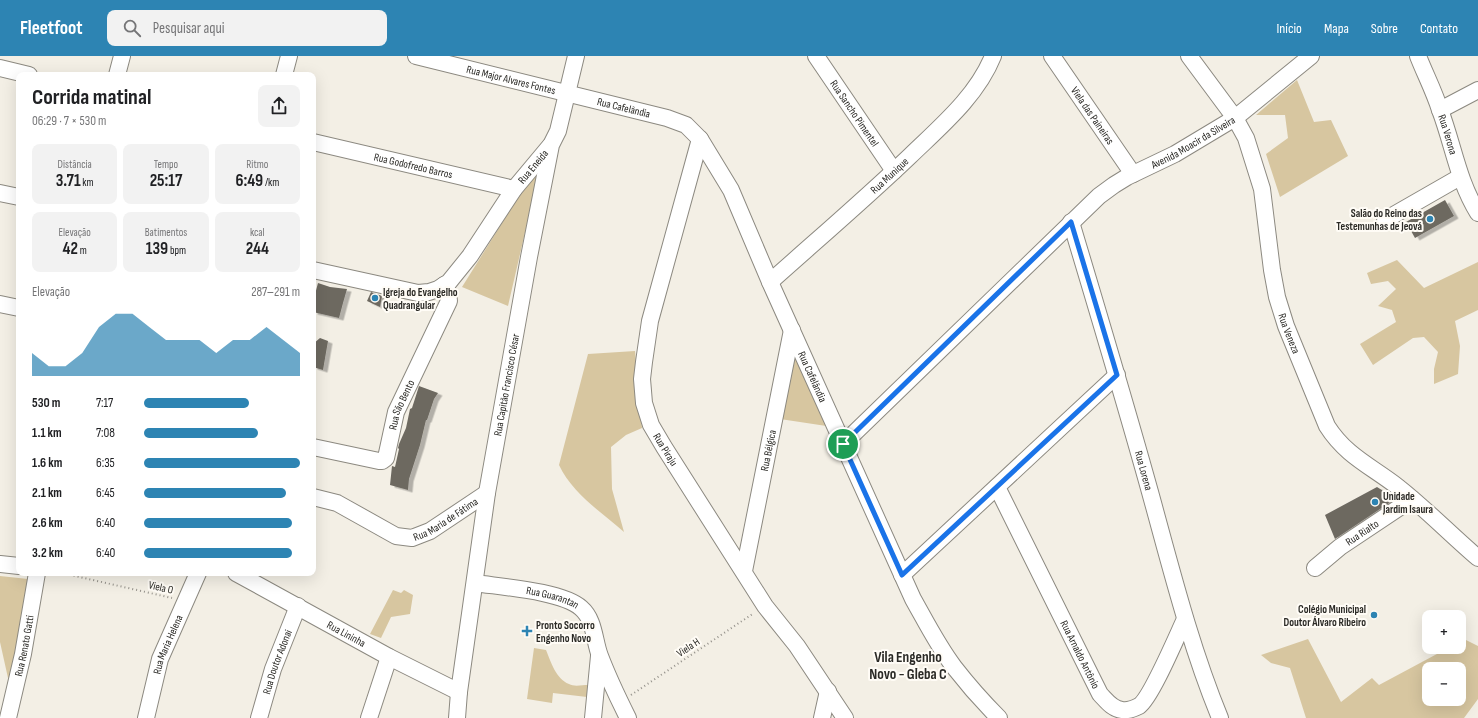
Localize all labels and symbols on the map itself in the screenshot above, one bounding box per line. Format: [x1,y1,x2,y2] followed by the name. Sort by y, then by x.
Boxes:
[465,63,557,97] street label: Rua Major Alvares Fontes
[827,78,881,149] street label: Rua Sancho Pimentel
[1068,84,1117,147] street label: Viela das Paineiras
[596,95,652,121] street label: Rua Cafelândia
[1148,113,1238,172] street label: Avenida Moacir da Silveira
[1435,113,1460,156] street label: Rua Verona
[515,147,551,186] street label: Rua Eneida
[373,150,454,181] street label: Rua Godofredo Barros
[868,155,911,197] street label: Rua Munique
[1336,207,1422,233] place label: Salão do Reino das Testemunhas de Jeová
[1425,214,1435,224] marker: Salão do Reino das Testemunhas de Jeová
[383,286,458,312] place label: Igreja do Evangelho Quadrangular
[370,293,380,303] marker: Igreja do Evangelho Quadrangular
[1275,312,1303,356] street label: Rua Veneza
[491,333,522,437] street label: Rua Capitão Francisco César
[795,349,829,404] street label: Rua Cafelândia
[386,377,418,431] street label: Rua São Bento
[826,427,860,461] pin
[758,429,779,472] street label: Rua Bélgica
[650,431,681,469] street label: Rua Piraju
[1132,449,1155,492] street label: Rua Lorena
[1382,490,1434,516] place label: Unidade Jardim Isaura
[412,495,480,544] street label: Rua Maria de Fátima
[1370,497,1380,507] marker: Unidade Jardim Isaura
[1343,517,1382,548] street label: Rua Rialto
[147,578,174,597] street label: Viela O
[525,584,581,612] street label: Rua Guarantan
[1283,603,1366,629] place label: Colégio Municipal Doutor Álvaro Ribeiro
[1369,610,1379,620] marker: Colégio Municipal Doutor Álvaro Ribeiro
[151,613,186,675] street label: Rua Maria Helena
[12,614,37,678] street label: Rua Renato Gatti
[325,618,368,650] street label: Rua Lininha
[1057,618,1102,691] street label: Rua Arnaldo Antônio
[536,619,595,645] place label: Pronto Socorro Engenho Novo
[521,625,533,637] marker: Pronto Socorro Engenho Novo
[260,628,295,696] street label: Rua Doutor Adonai
[674,635,702,660] street label: Viela H
[869,648,947,684] district label: Vila Engenho Novo - Gleba C

